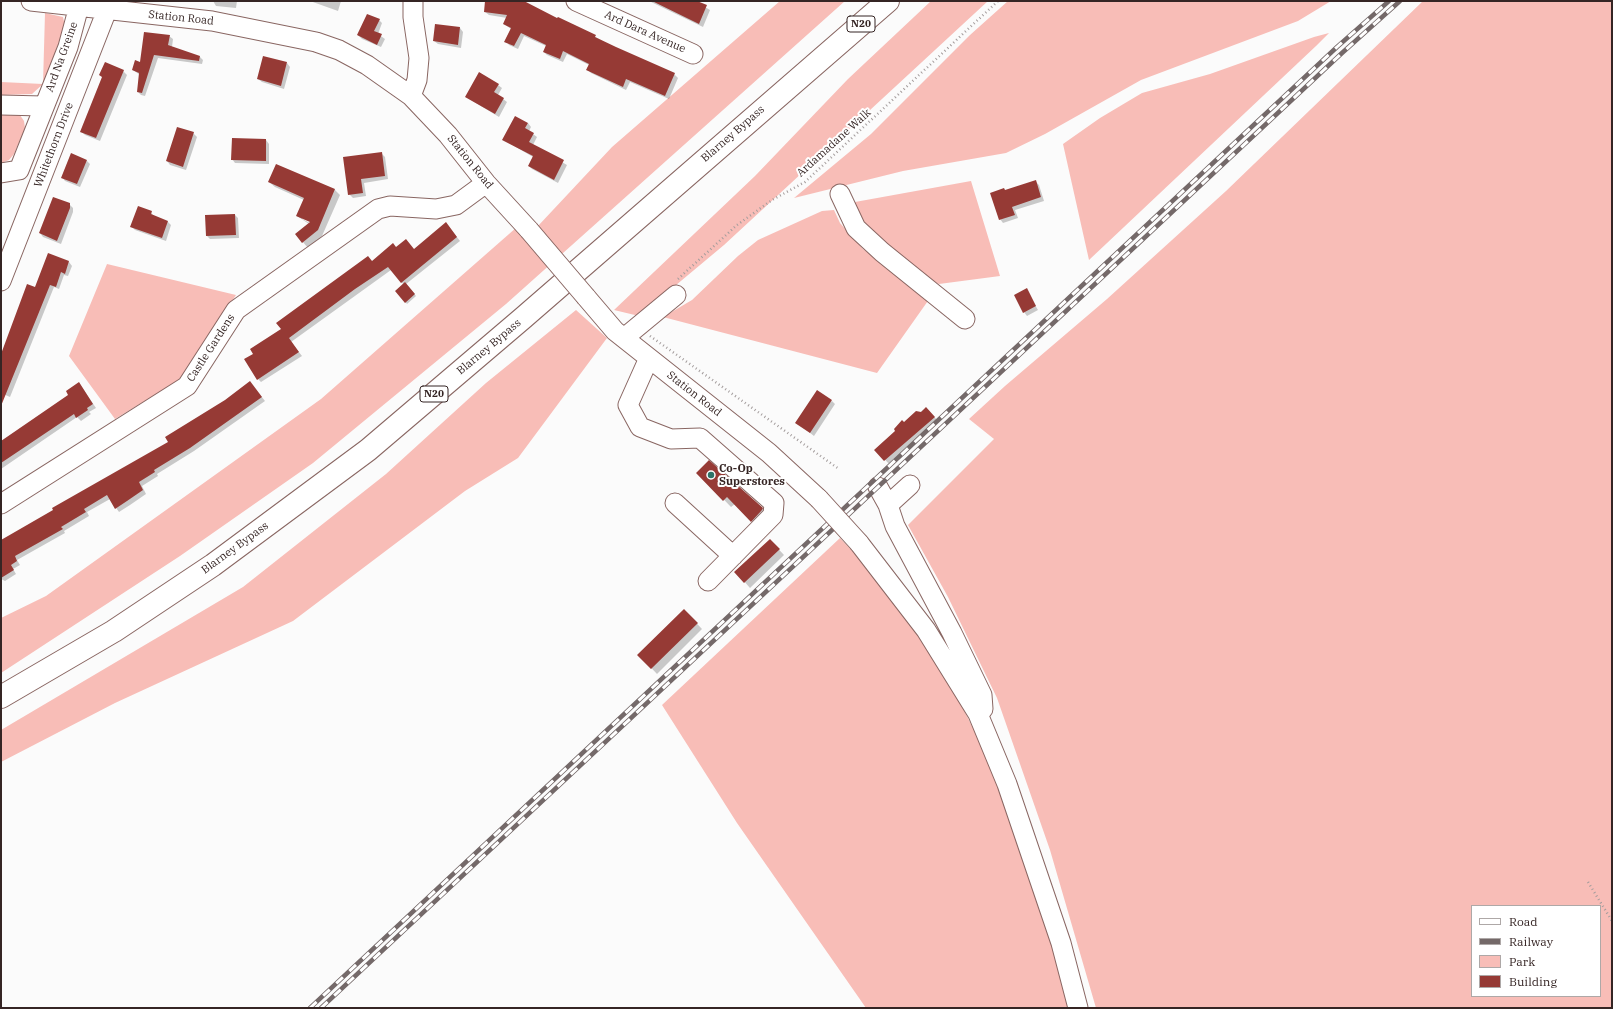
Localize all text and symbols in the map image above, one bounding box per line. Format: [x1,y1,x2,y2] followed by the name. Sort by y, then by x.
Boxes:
[148,8,214,28] street label: Station Road
[602,8,688,56] street label: Ard Dara Avenue
[847,16,875,32] road number: N20
[43,20,81,94] street label: Ard Na Greine
[32,101,76,189] street label: Whitethorn Drive
[699,103,767,165] street label: Blarney Bypass
[794,106,874,180] street label: Ardamadane Walk
[444,132,496,192] street label: Station Road
[184,312,238,384] street label: Castle Gardens
[454,316,524,378] street label: Blarney Bypass
[664,369,724,419] street label: Station Road
[420,386,448,402] road number: N20
[719,462,785,488] place label: Co-Op Superstores
[706,470,716,480] marker: Co-Op Superstores
[199,519,271,577] street label: Blarney Bypass
[1471,905,1601,997] legend
[1509,914,1538,929] text: Road
[1509,934,1553,949] text: Railway
[1509,954,1535,969] text: Park
[1509,974,1557,989] text: Building

